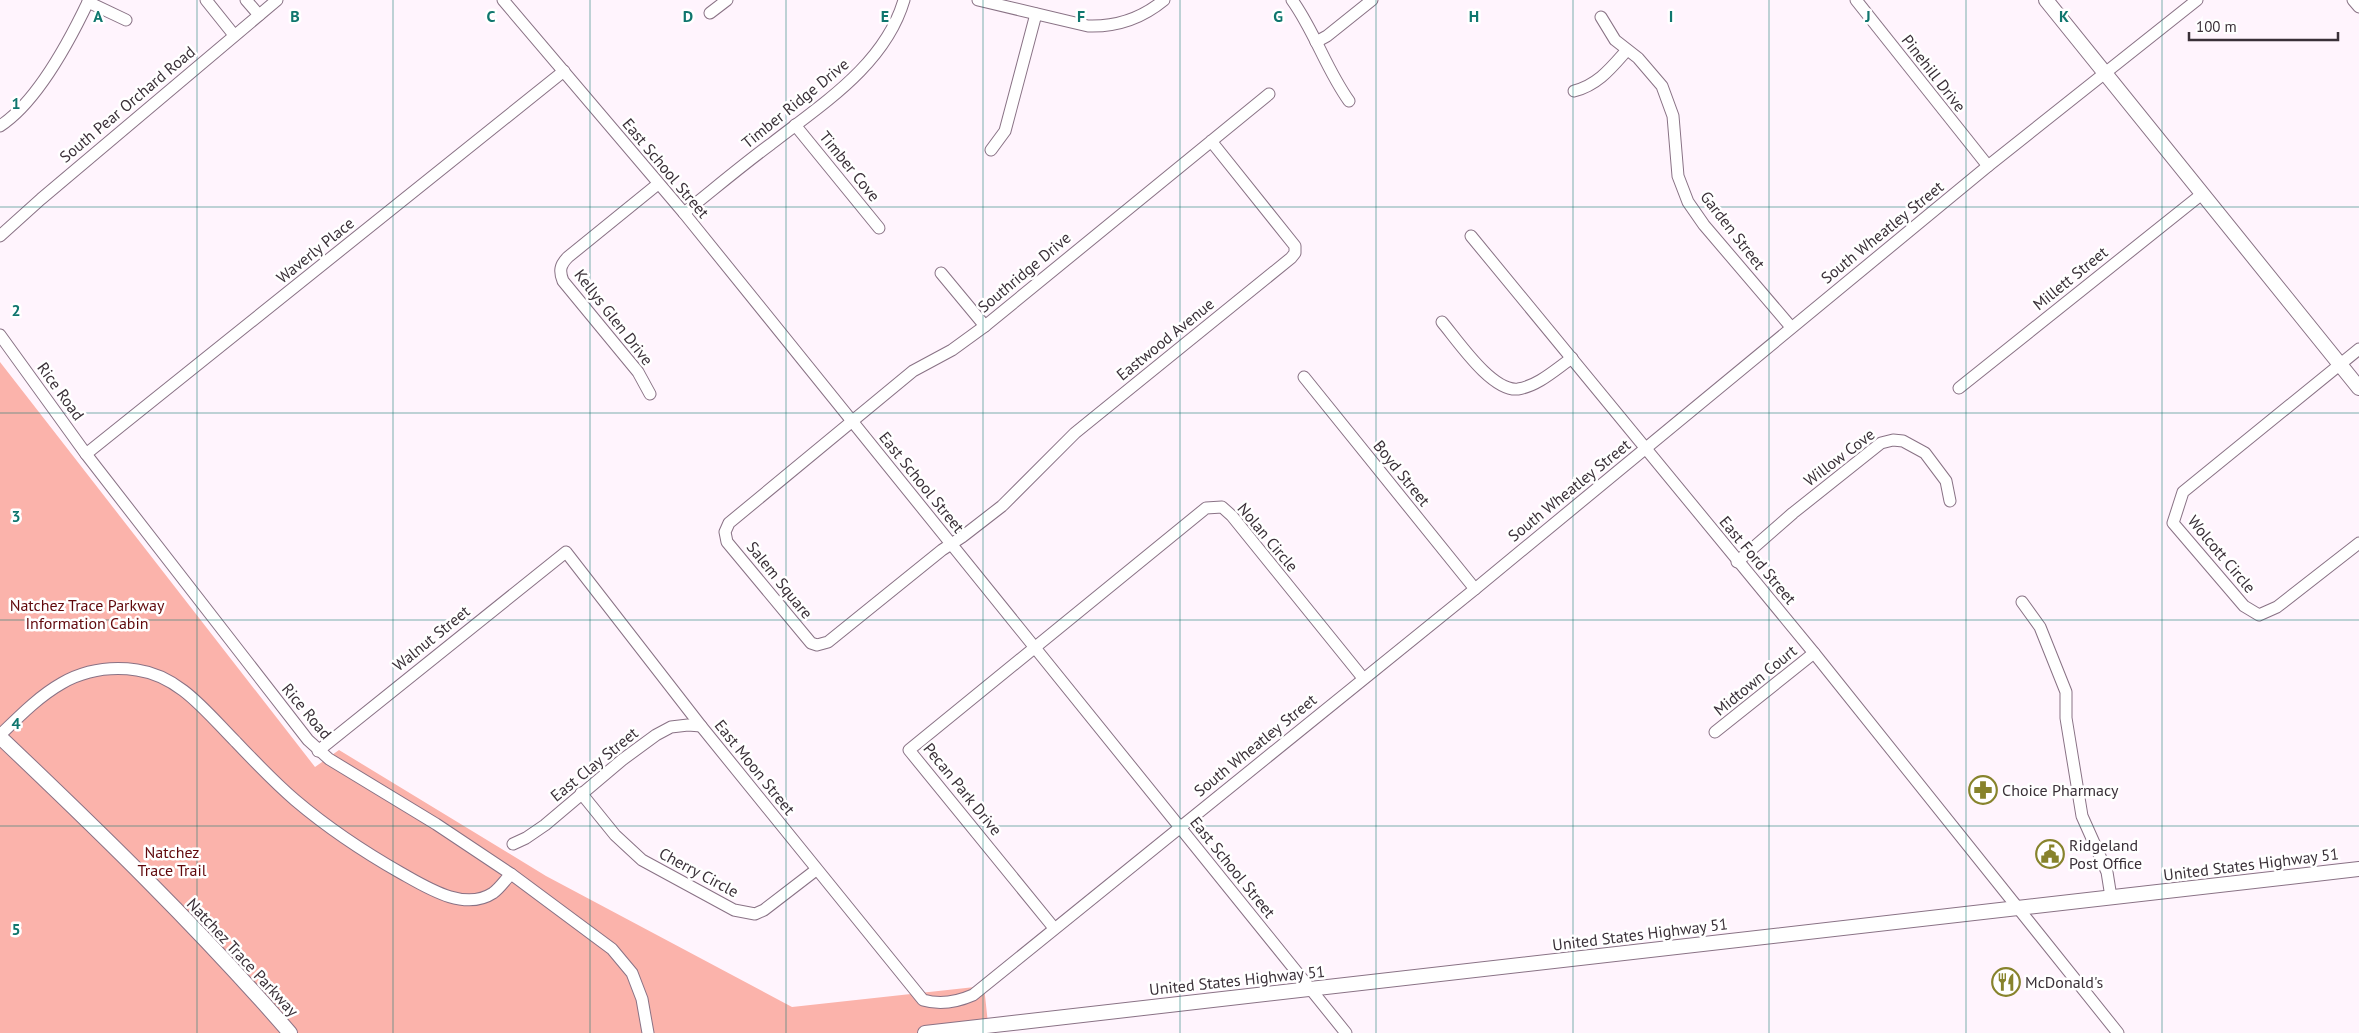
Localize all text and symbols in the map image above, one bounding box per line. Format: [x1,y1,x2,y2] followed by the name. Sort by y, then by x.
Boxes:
[93,6,103,26] text: A
[290,6,300,26] text: B
[487,6,496,26] text: C
[683,6,693,26] text: D
[881,6,889,26] text: E
[1077,6,1085,26] text: F
[1273,6,1283,26] text: G
[1469,6,1479,26] text: H
[1669,6,1673,26] text: I
[1864,6,1871,26] text: J
[2059,6,2069,26] text: K
[2189,10,2338,42] scale bar
[2196,17,2237,36] text: 100 m
[1898,30,1970,116] street label: Pinehill Drive
[55,41,199,167] street label: South Pear Orchard Road
[737,54,853,152] street label: Timber Ridge Drive
[11,93,21,113] text: 1
[618,114,714,223] street label: East School Street
[815,127,885,205] street label: Timber Cove
[1817,176,1948,288] street label: South Wheatley Street
[1696,187,1770,274] street label: Garden Street
[272,213,358,287] street label: Waverly Place
[974,227,1074,317] street label: Southridge Drive
[2029,241,2112,314] street label: Millett Street
[570,265,658,369] street label: Kellys Glen Drive
[1112,294,1218,384] street label: Eastwood Avenue
[11,300,21,320] text: 2
[33,358,89,424] street label: Rice Road
[1800,424,1878,490] street label: Willow Cove
[875,427,969,537] street label: East School Street
[1504,434,1635,546] street label: South Wheatley Street
[1369,436,1435,510] street label: Boyd Street
[1233,498,1303,576] street label: Nolan Circle
[11,506,21,526] text: 3
[2184,511,2260,597] street label: Wolcott Circle
[1715,512,1801,609] street label: East Ford Street
[743,537,817,623] street label: Salem Square
[10,595,165,633] park label: Natchez Trace Parkway Information Cabin
[389,601,474,675] street label: Walnut Street
[1709,640,1801,720] street label: Midtown Court
[278,679,336,743] street label: Rice Road
[1190,689,1321,801] street label: South Wheatley Street
[11,713,21,733] text: 4
[711,715,800,819] street label: East Moon Street
[546,722,642,805] street label: East Clay Street
[919,739,1007,839] street label: Pecan Park Drive
[1968,775,1998,805] pharmacy icon: Choice Pharmacy
[2002,780,2119,800] place label: Choice Pharmacy
[1186,812,1280,922] street label: East School Street
[2069,835,2142,873] place label: Ridgeland Post Office
[2035,839,2065,869] public building icon: Ridgeland Post Office
[138,842,207,880] park label: Natchez Trace Trail
[656,843,742,901] street label: Cherry Circle
[2162,843,2340,885] street label: United States Highway 51
[183,894,303,1021] street label: Natchez Trace Parkway
[1551,913,1729,955] street label: United States Highway 51
[11,919,21,939] text: 5
[1148,961,1326,999] street label: United States Highway 51
[1991,967,2021,997] restaurant icon: McDonald's
[2025,972,2103,992] place label: McDonald's

